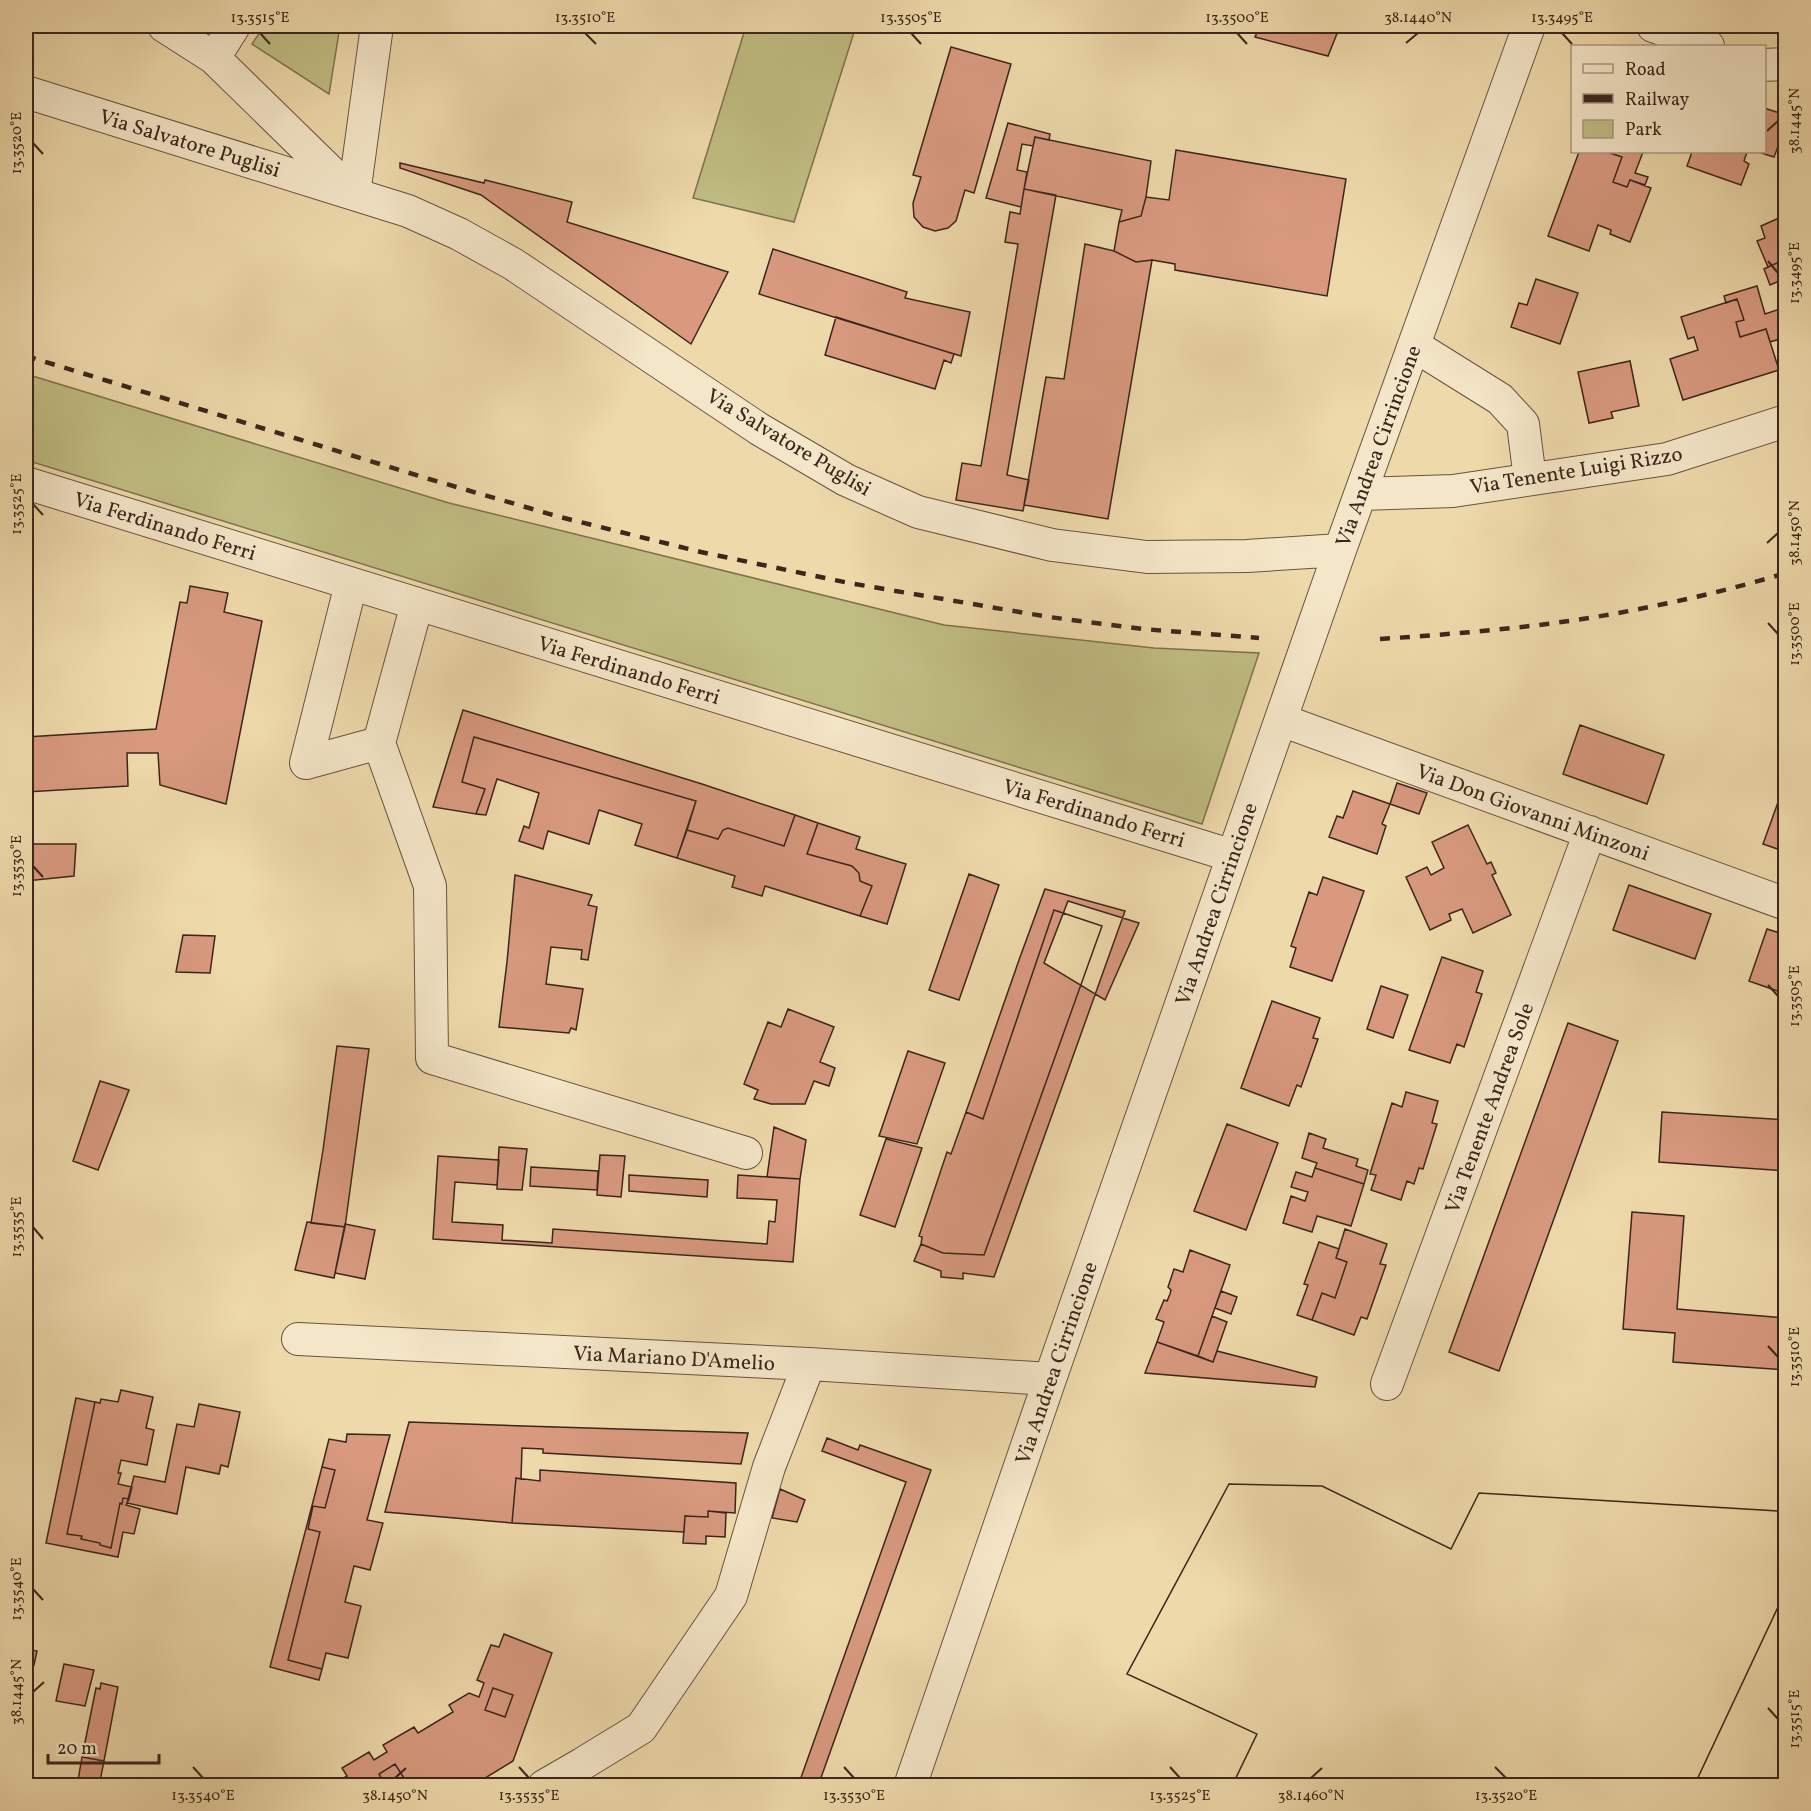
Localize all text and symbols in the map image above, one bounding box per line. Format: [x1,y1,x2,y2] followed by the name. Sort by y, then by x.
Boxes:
[230,8,290,29] text: 13.3515°E
[555,8,615,29] text: 13.3510°E
[880,8,942,29] text: 13.3505°E
[1205,8,1269,29] text: 13.3500°E
[1384,8,1452,29] text: 38.1440°N
[1531,8,1593,29] text: 13.3495°E
[1571,45,1766,153] legend
[1625,58,1666,83] text: Road
[1625,88,1689,113] text: Railway
[1785,88,1806,154] text: 38.1445°N
[95,103,284,186] street label: Via Salvatore Puglisi
[7,112,28,174] text: 13.3520°E
[1625,118,1662,143] text: Park
[1785,242,1806,304] text: 13.3495°E
[1329,342,1429,551] street label: Via Andrea Cirrincione
[700,382,876,504] street label: Via Salvatore Puglisi
[1468,440,1685,503] street label: Via Tenente Luigi Rizzo
[7,473,28,535] text: 13.3525°E
[70,486,259,569] street label: Via Ferdinando Ferri
[1785,500,1806,566] text: 38.1450°N
[1785,602,1806,666] text: 13.3500°E
[534,630,723,713] street label: Via Ferdinando Ferri
[1412,758,1653,869] street label: Via Don Giovanni Minzoni
[999,773,1188,856] street label: Via Ferdinando Ferri
[1169,799,1266,1010] street label: Via Andrea Cirrincione
[7,835,28,897] text: 13.3530°E
[1785,965,1806,1027] text: 13.3505°E
[1439,999,1542,1218] street label: Via Tenente Andrea Sole
[7,1197,28,1257] text: 13.3535°E
[1009,1258,1106,1469] street label: Via Andrea Cirrincione
[1785,1327,1806,1387] text: 13.3510°E
[572,1340,776,1379] street label: Via Mariano D'Amelio
[7,1557,28,1621] text: 13.3540°E
[7,1659,28,1725] text: 38.1445°N
[1785,1689,1806,1749] text: 13.3515°E
[48,1727,159,1765] scale bar
[57,1737,97,1762] text: 20 m
[171,1786,235,1807] text: 13.3540°E
[362,1786,428,1807] text: 38.1450°N
[499,1786,559,1807] text: 13.3535°E
[823,1786,885,1807] text: 13.3530°E
[1149,1786,1211,1807] text: 13.3525°E
[1278,1786,1344,1807] text: 38.1460°N
[1475,1786,1537,1807] text: 13.3520°E

